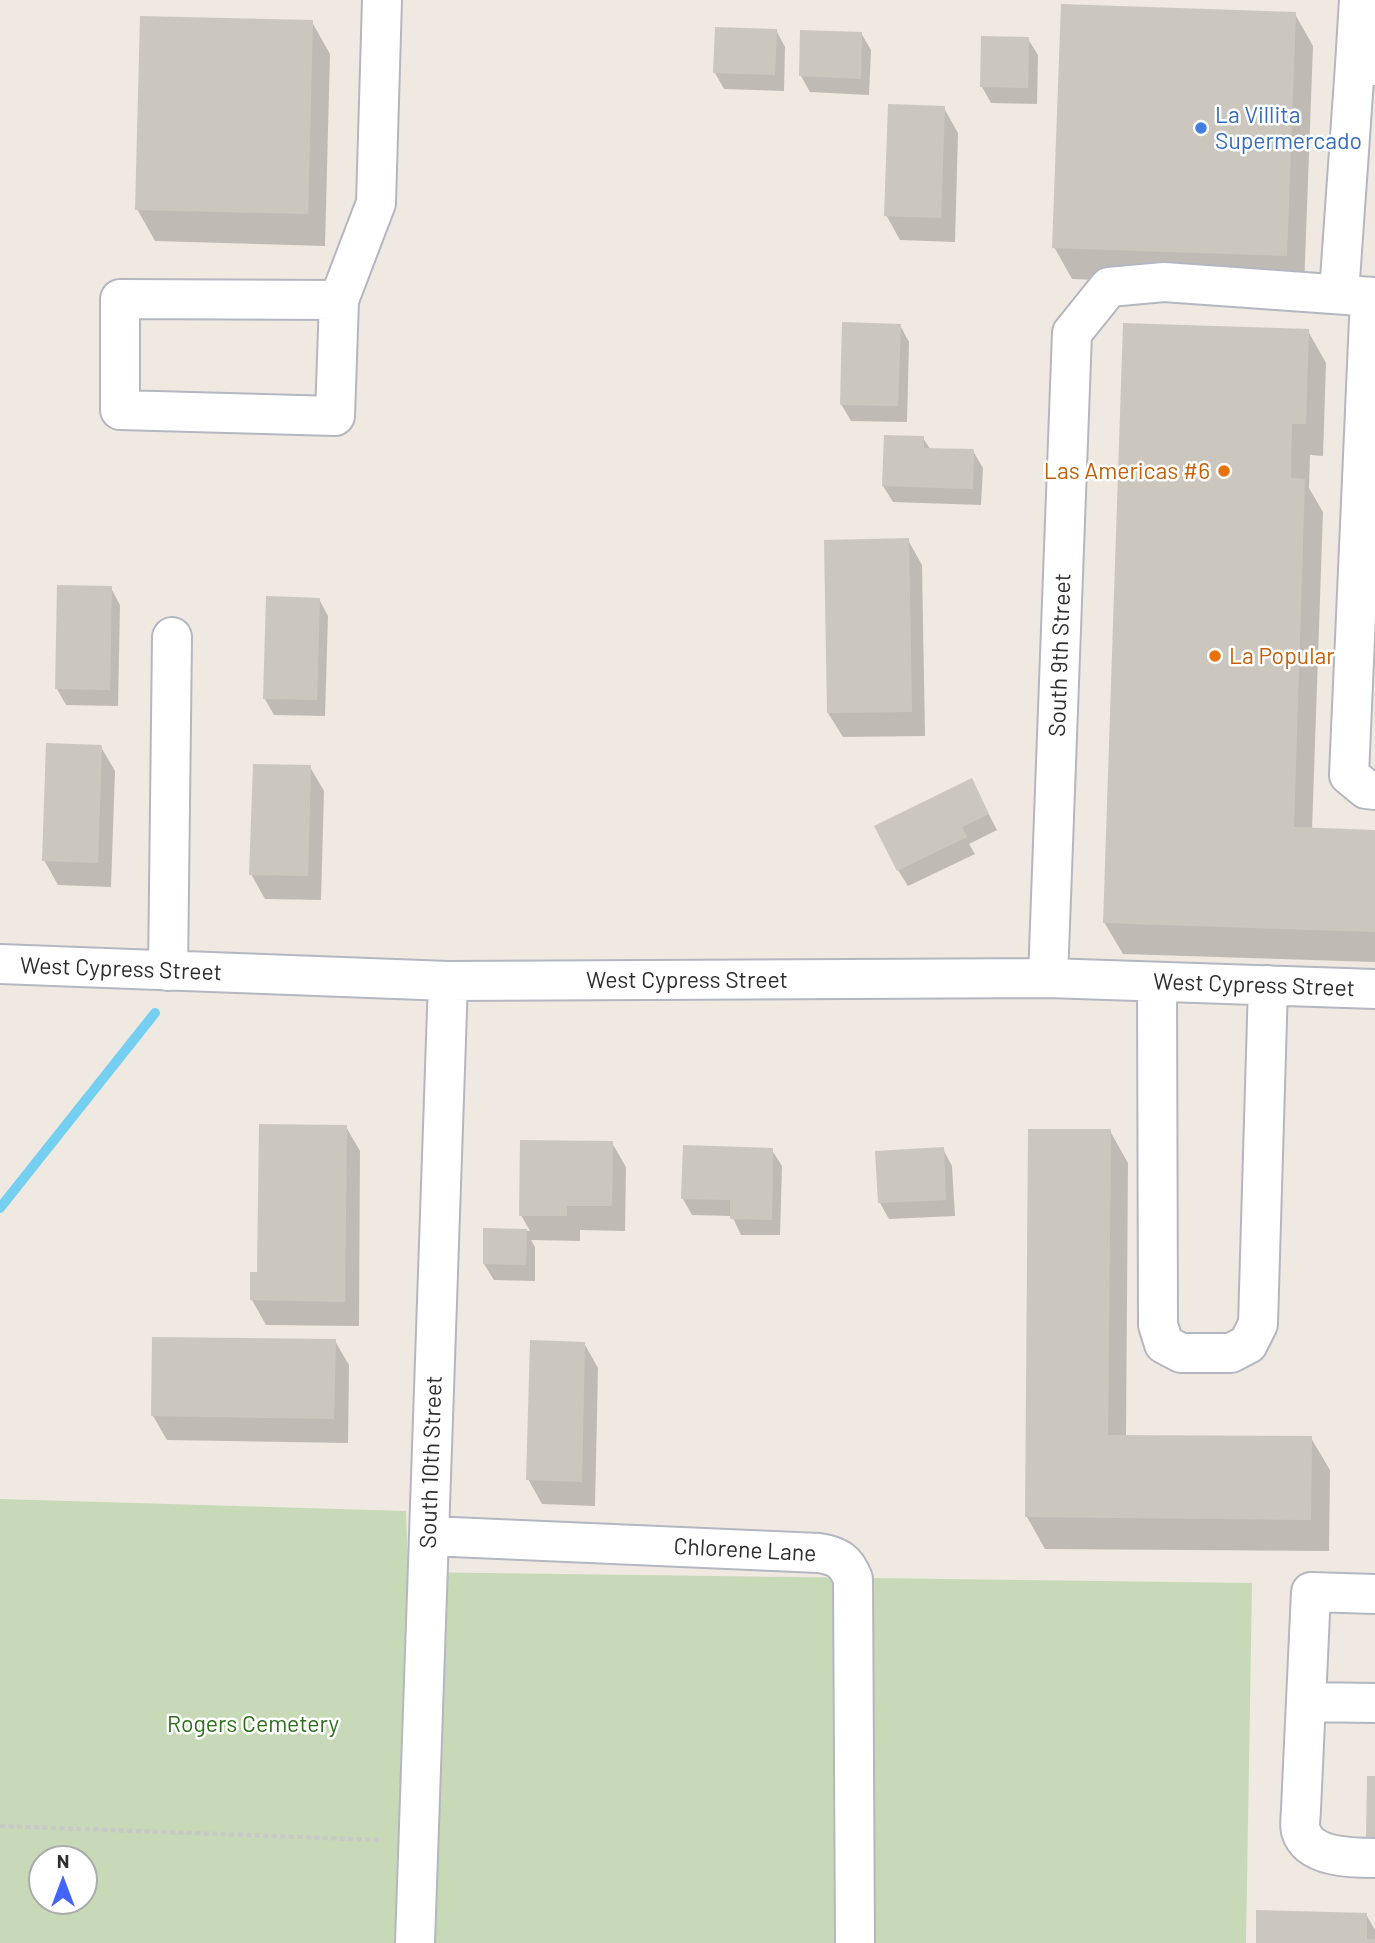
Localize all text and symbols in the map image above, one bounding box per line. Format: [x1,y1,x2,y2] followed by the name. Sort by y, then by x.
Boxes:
[1215,101,1362,155] place label: La Villita Supermercado
[1193,120,1209,136] marker: La Villita Supermercado
[1044,457,1210,485] place label: Las Americas #6
[1216,463,1232,479] marker: Las Americas #6
[1043,573,1077,737] street label: South 9th Street
[1229,642,1335,670] place label: La Popular
[1207,648,1223,664] marker: La Popular
[20,952,222,986] street label: West Cypress Street
[586,966,788,994] street label: West Cypress Street
[1153,968,1355,1002] street label: West Cypress Street
[414,1375,448,1549] street label: South 10th Street
[673,1532,817,1568] street label: Chlorene Lane
[167,1710,339,1738] park label: Rogers Cemetery
[28,1845,98,1915] north arrow
[57,1849,69,1872] text: N

